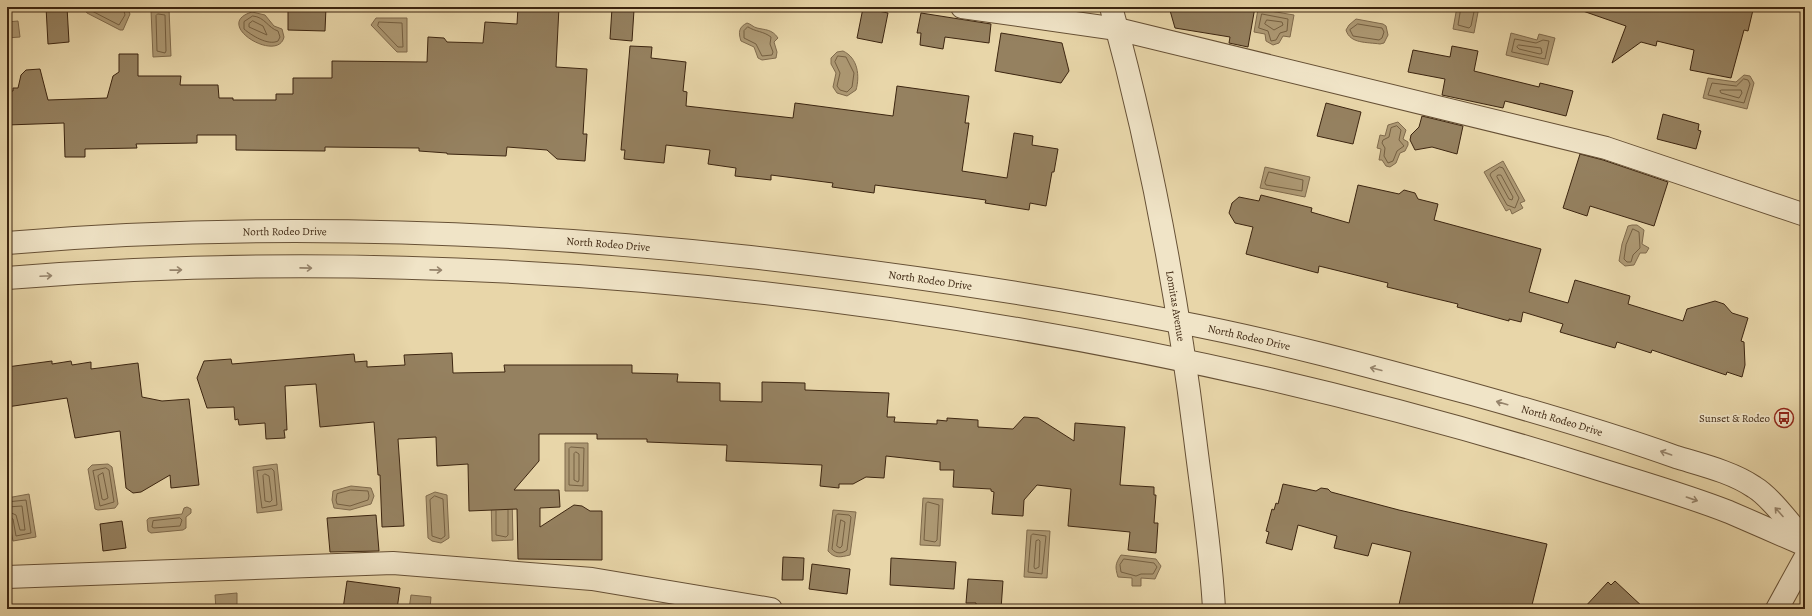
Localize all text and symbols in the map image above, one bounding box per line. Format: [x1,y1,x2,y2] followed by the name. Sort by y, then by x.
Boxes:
[242,224,327,239] street label: North Rodeo Drive
[566,233,651,255] street label: North Rodeo Drive
[299,264,312,272] one-way arrow
[169,266,182,273] one-way arrow
[429,266,442,273] one-way arrow
[888,267,973,293] street label: North Rodeo Drive
[1163,269,1189,342] street label: Lomitas Avenue
[39,272,52,279] one-way arrow
[1206,321,1292,354] street label: North Rodeo Drive
[1370,365,1383,372] one-way arrow
[1495,398,1508,406] one-way arrow
[1520,401,1605,440] street label: North Rodeo Drive
[1773,407,1795,429] bus stop icon: Sunset & Rodeo
[1699,411,1771,426] place label: Sunset & Rodeo
[1660,449,1673,456] one-way arrow
[1686,496,1698,504] one-way arrow
[1774,507,1784,517] one-way arrow

